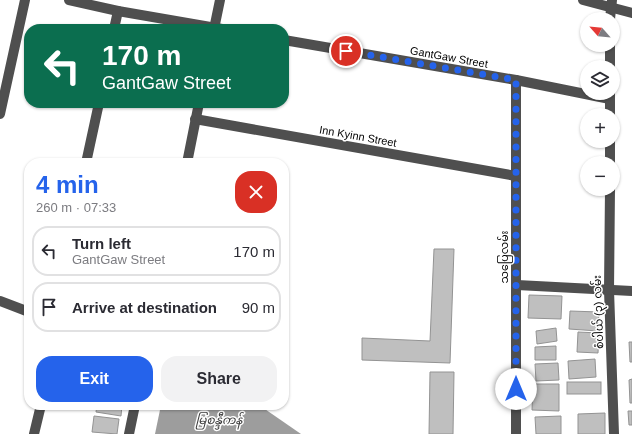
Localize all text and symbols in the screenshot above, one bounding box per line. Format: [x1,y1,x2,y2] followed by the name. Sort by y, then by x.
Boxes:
[580,12,620,52] north arrow
[580,12,620,196] map controls
[329,34,363,68] pin
[36,40,88,92] icon: left
[102,40,181,71] text: 170 m
[335,40,357,62] icon: arrive
[409,44,489,70] street label: GantGaw Street
[580,60,620,100] button: layers
[102,73,231,93] text: GantGaw Street
[580,108,620,148] button: +
[318,123,398,149] street label: Inn Kyinn Street
[580,156,620,196] button: −
[36,171,99,198] text: 4 min
[235,171,277,213] button: close
[36,200,116,215] text: 260 m · 07:33
[497,230,513,283] street label: သပြေလမ်း
[72,235,131,252] text: Turn left
[38,240,60,262] icon: left
[233,243,275,260] text: 170 m
[72,252,165,267] text: GantGaw Street
[590,275,608,349] street label: စံပါယ် (၃) လမ်း
[38,296,60,318] icon: arrive
[72,299,217,316] text: Arrive at destination
[242,299,275,316] text: 90 m
[36,356,153,402] button: Exit
[161,356,277,402] button: Share
[495,368,537,410] position arrow
[196,411,244,430] water label: မြစန္ဒီ‌ကန်

